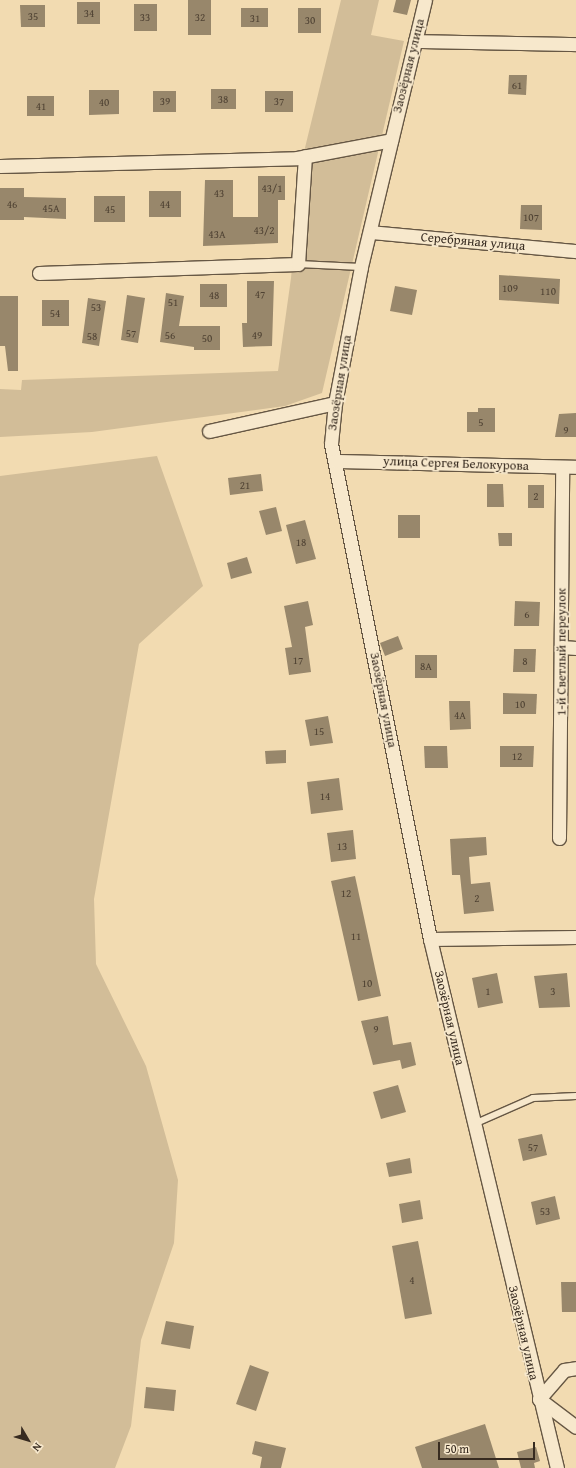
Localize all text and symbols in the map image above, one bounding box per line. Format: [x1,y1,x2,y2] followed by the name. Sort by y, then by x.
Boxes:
[84,6,94,20] house number: 34
[28,9,38,23] house number: 35
[140,10,150,24] house number: 33
[195,10,205,24] house number: 32
[250,11,260,25] house number: 31
[305,13,315,27] house number: 30
[390,17,428,115] street label: Заозёрная улица
[512,78,522,92] house number: 61
[218,92,228,106] house number: 38
[160,94,170,108] house number: 39
[274,94,284,108] house number: 37
[99,95,109,109] house number: 40
[36,99,46,113] house number: 41
[261,181,283,195] house number: 43/1
[214,186,224,200] house number: 43
[7,197,17,211] house number: 46
[160,197,170,211] house number: 44
[42,201,60,215] house number: 45А
[105,202,115,216] house number: 45
[523,210,539,224] house number: 107
[253,223,275,237] house number: 43/2
[208,227,226,241] house number: 43А
[420,230,526,254] street label: Серебряная улица
[502,281,518,295] house number: 109
[540,284,556,298] house number: 110
[255,287,265,301] house number: 47
[209,288,219,302] house number: 48
[168,295,178,309] house number: 51
[91,300,101,314] house number: 53
[50,306,60,320] house number: 54
[126,326,136,340] house number: 57
[165,328,175,342] house number: 56
[252,328,262,342] house number: 49
[87,329,97,343] house number: 58
[202,331,212,345] house number: 50
[325,334,355,432] street label: Заозёрная улица
[478,415,484,429] house number: 5
[563,423,569,437] house number: 9
[383,454,529,474] street label: улица Сергея Белокурова
[240,478,250,492] house number: 21
[533,489,539,503] house number: 2
[296,535,306,549] house number: 18
[554,588,570,716] street label: 1-й Светлый переулок
[524,607,530,621] house number: 6
[366,651,400,749] street label: Заозёрная улица
[293,653,303,667] house number: 17
[522,654,528,668] house number: 8
[420,659,432,673] house number: 8А
[515,697,525,711] house number: 10
[454,708,466,722] house number: 4А
[314,724,324,738] house number: 15
[512,749,522,763] house number: 12
[320,789,330,803] house number: 14
[337,839,347,853] house number: 13
[341,886,351,900] house number: 12
[474,891,480,905] house number: 2
[351,929,361,943] house number: 11
[431,969,467,1067] street label: Заозёрная улица
[362,976,372,990] house number: 10
[485,984,491,998] house number: 1
[550,984,556,998] house number: 3
[373,1022,379,1036] house number: 9
[528,1140,538,1154] house number: 57
[540,1204,550,1218] house number: 53
[409,1273,415,1287] house number: 4
[505,1284,541,1382] street label: Заозёрная улица
[8,1420,48,1460] north arrow
[440,1434,537,1460] scale bar
[29,1440,46,1455] text: N
[445,1440,469,1457] text: 50 m

